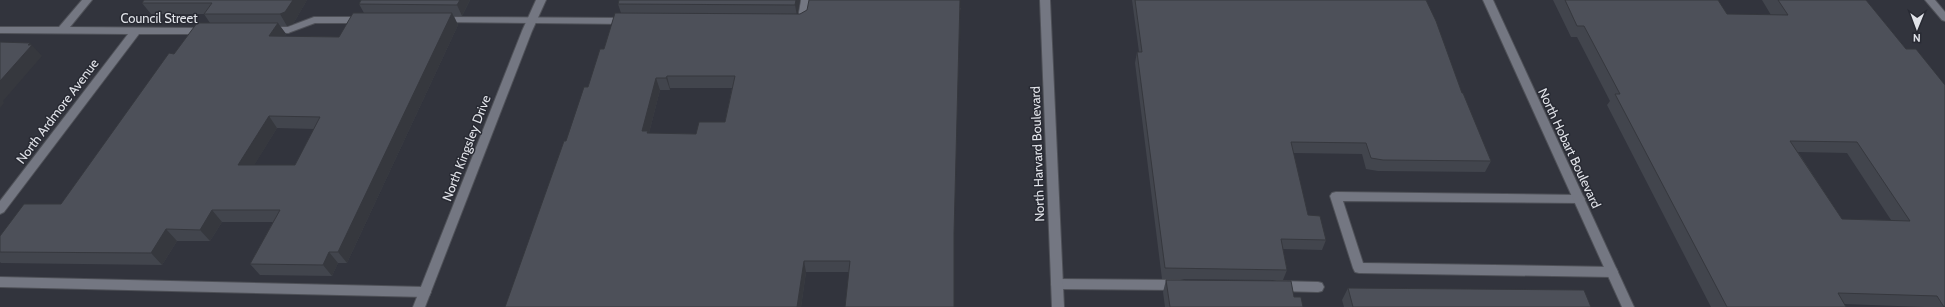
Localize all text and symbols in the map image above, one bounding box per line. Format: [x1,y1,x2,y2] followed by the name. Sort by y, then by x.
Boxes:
[1897,8,1937,48] north arrow
[120,10,198,26] street label: Council Street
[1913,31,1921,45] text: N
[12,55,102,167] street label: North Ardmore Avenue
[1535,85,1605,211] street label: North Hobart Boulevard
[1027,86,1047,222] street label: North Harvard Boulevard
[438,92,494,203] street label: North Kingsley Drive

